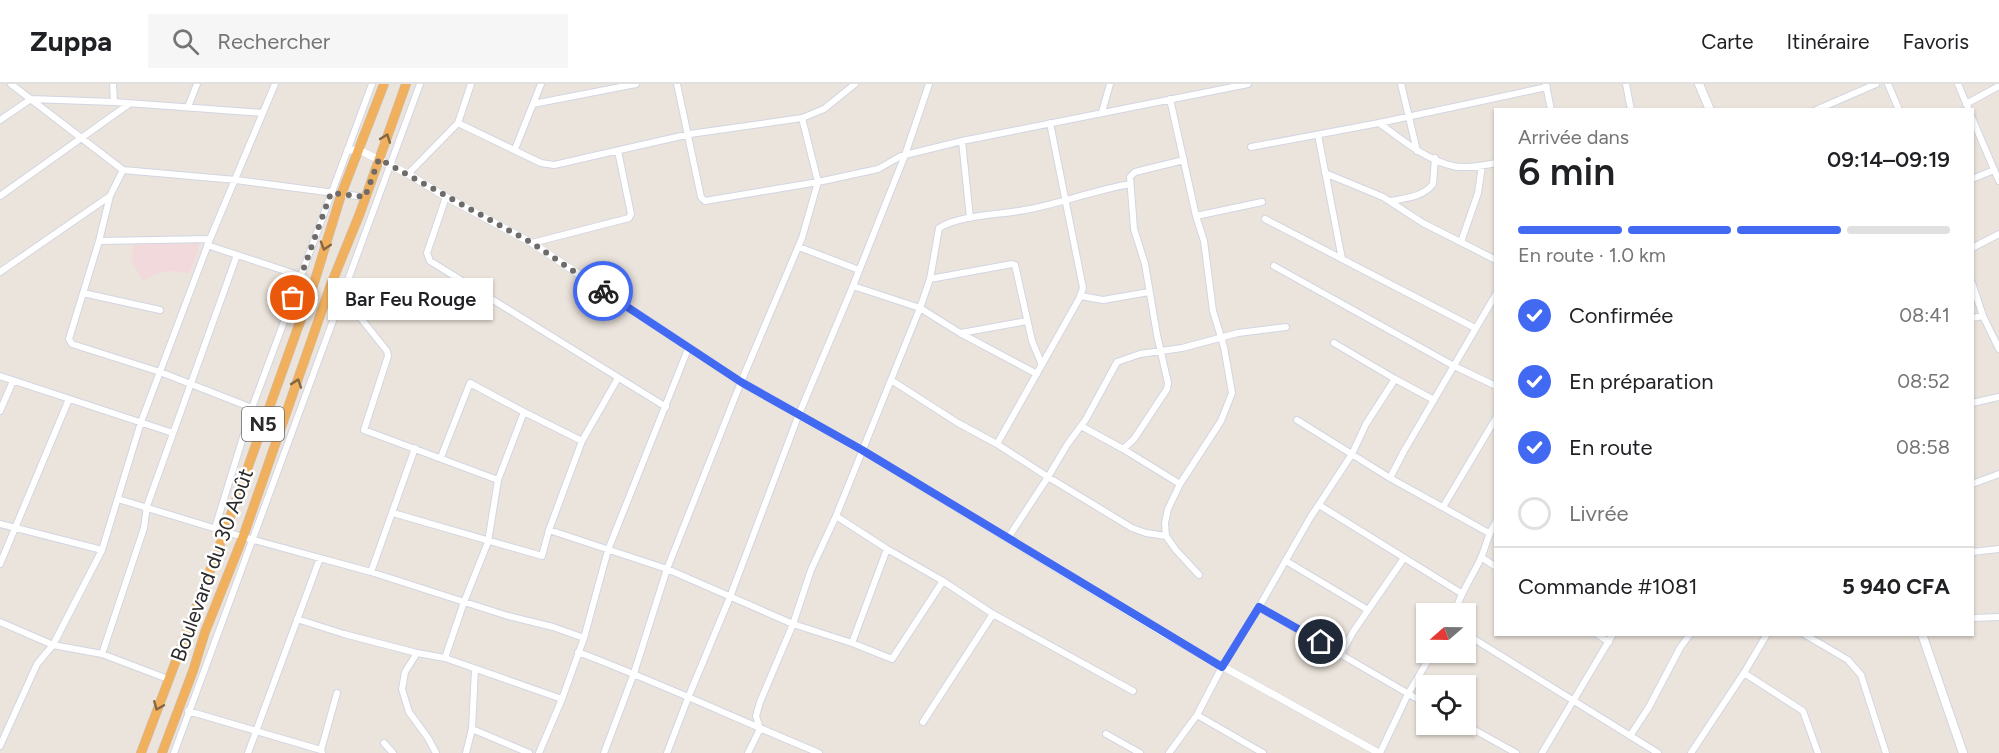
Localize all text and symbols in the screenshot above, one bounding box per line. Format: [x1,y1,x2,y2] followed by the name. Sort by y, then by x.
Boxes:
[148,14,568,68] search box
[30,24,112,58] text: Zuppa
[169,25,202,58] icon: search
[217,28,330,55] text: Rechercher
[1701,29,1754,54] text: Carte
[1787,29,1870,54] text: Itinéraire
[1903,29,1969,54] text: Favoris
[1518,125,1629,149] text: Arrivée dans
[379,133,392,144] one-way arrow
[1827,146,1950,173] text: 09:14–09:19
[1518,148,1615,195] text: 6 min
[320,240,332,251] one-way arrow
[1518,243,1666,267] text: En route · 1.0 km
[573,261,633,321] courier
[267,272,318,323] pin
[587,275,620,308] icon: bike
[329,277,494,319] callout: Bar Feu Rouge
[276,281,309,314] icon: bag
[345,287,476,311] text: Bar Feu Rouge
[1518,299,1551,332] icon: check
[1569,302,1673,329] text: Confirmée
[1899,303,1950,327] text: 08:41
[1518,365,1551,398] icon: check
[1569,368,1714,395] text: En préparation
[1897,369,1950,393] text: 08:52
[290,378,303,389] one-way arrow
[242,407,284,441] road number: N5
[1518,431,1551,464] icon: check
[1569,434,1652,461] text: En route
[1896,435,1950,459] text: 08:58
[165,465,258,665] street label: Boulevard du 30 Août
[1569,500,1628,527] text: Livrée
[1518,573,1698,600] text: Commande #1081
[1842,573,1950,600] text: 5 940 CFA
[1416,603,1476,663] north arrow
[1416,603,1476,735] map controls
[1295,616,1346,667] pin
[1304,625,1337,658] icon: home
[1416,675,1476,735] button: locate
[153,700,165,711] one-way arrow

